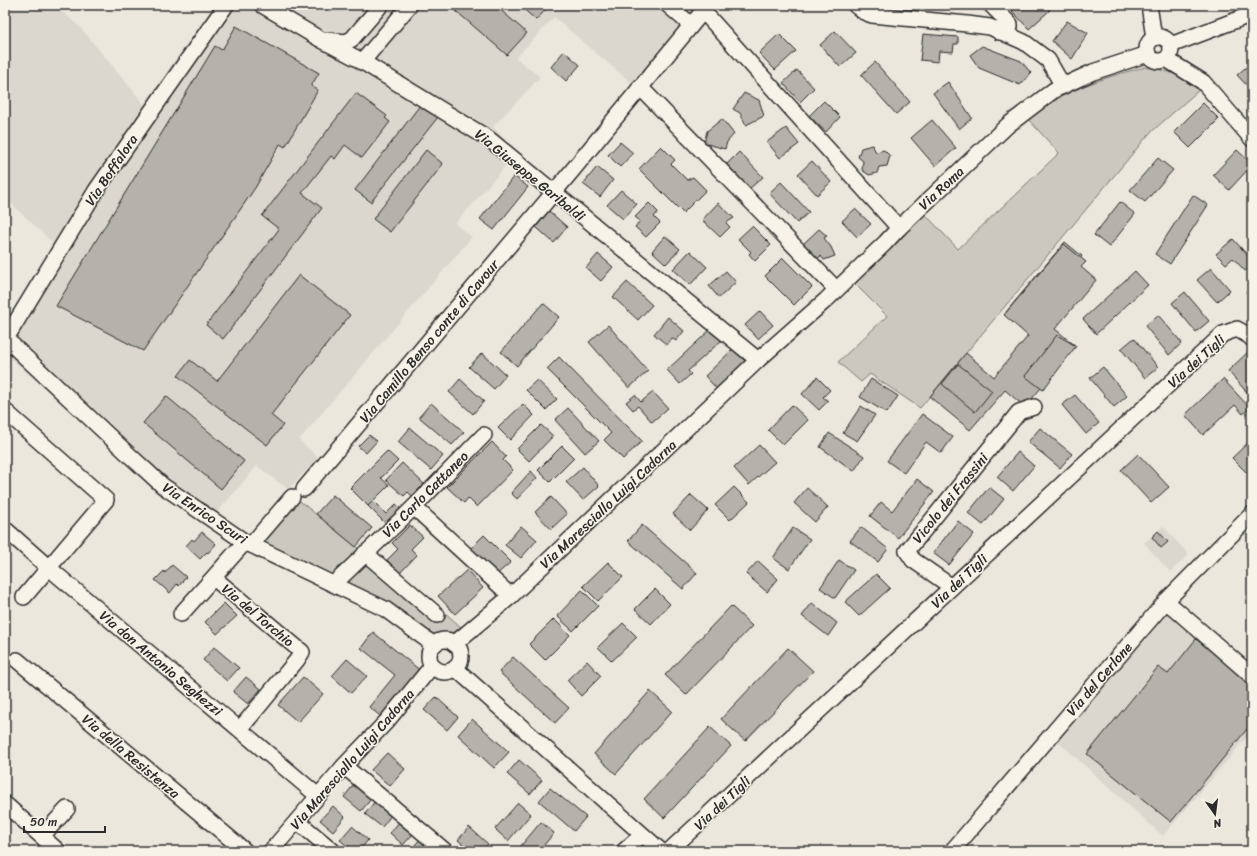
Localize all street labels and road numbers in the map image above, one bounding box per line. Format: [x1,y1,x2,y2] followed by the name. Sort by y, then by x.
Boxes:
[469,123,592,229] street label: Via Giuseppe Garibaldi
[78,129,145,211] street label: Via Boffalora
[912,160,970,217] street label: Via Roma
[353,253,507,429] street label: Via Camillo Benso conte di Cavour
[1162,328,1232,394] street label: Via dei Tigli
[534,434,683,575] street label: Via Maresciallo Luigi Cadorna
[376,445,475,544] street label: Via Carlo Cattaneo
[906,447,996,549] street label: Vicolo dei Frassini
[157,476,253,552] street label: Via Enrico Scuri
[925,547,995,615] street label: Via dei Tigli
[216,577,300,654] street label: Via del Torchio
[93,604,229,724] street label: Via don Antonio Seghezzi
[1060,636,1139,722] street label: Via del Cerlone
[284,683,421,836] street label: Via Maresciallo Luigi Cadorna
[76,708,186,806] street label: Via della Resistenza
[688,769,758,837] street label: Via dei Tigli

